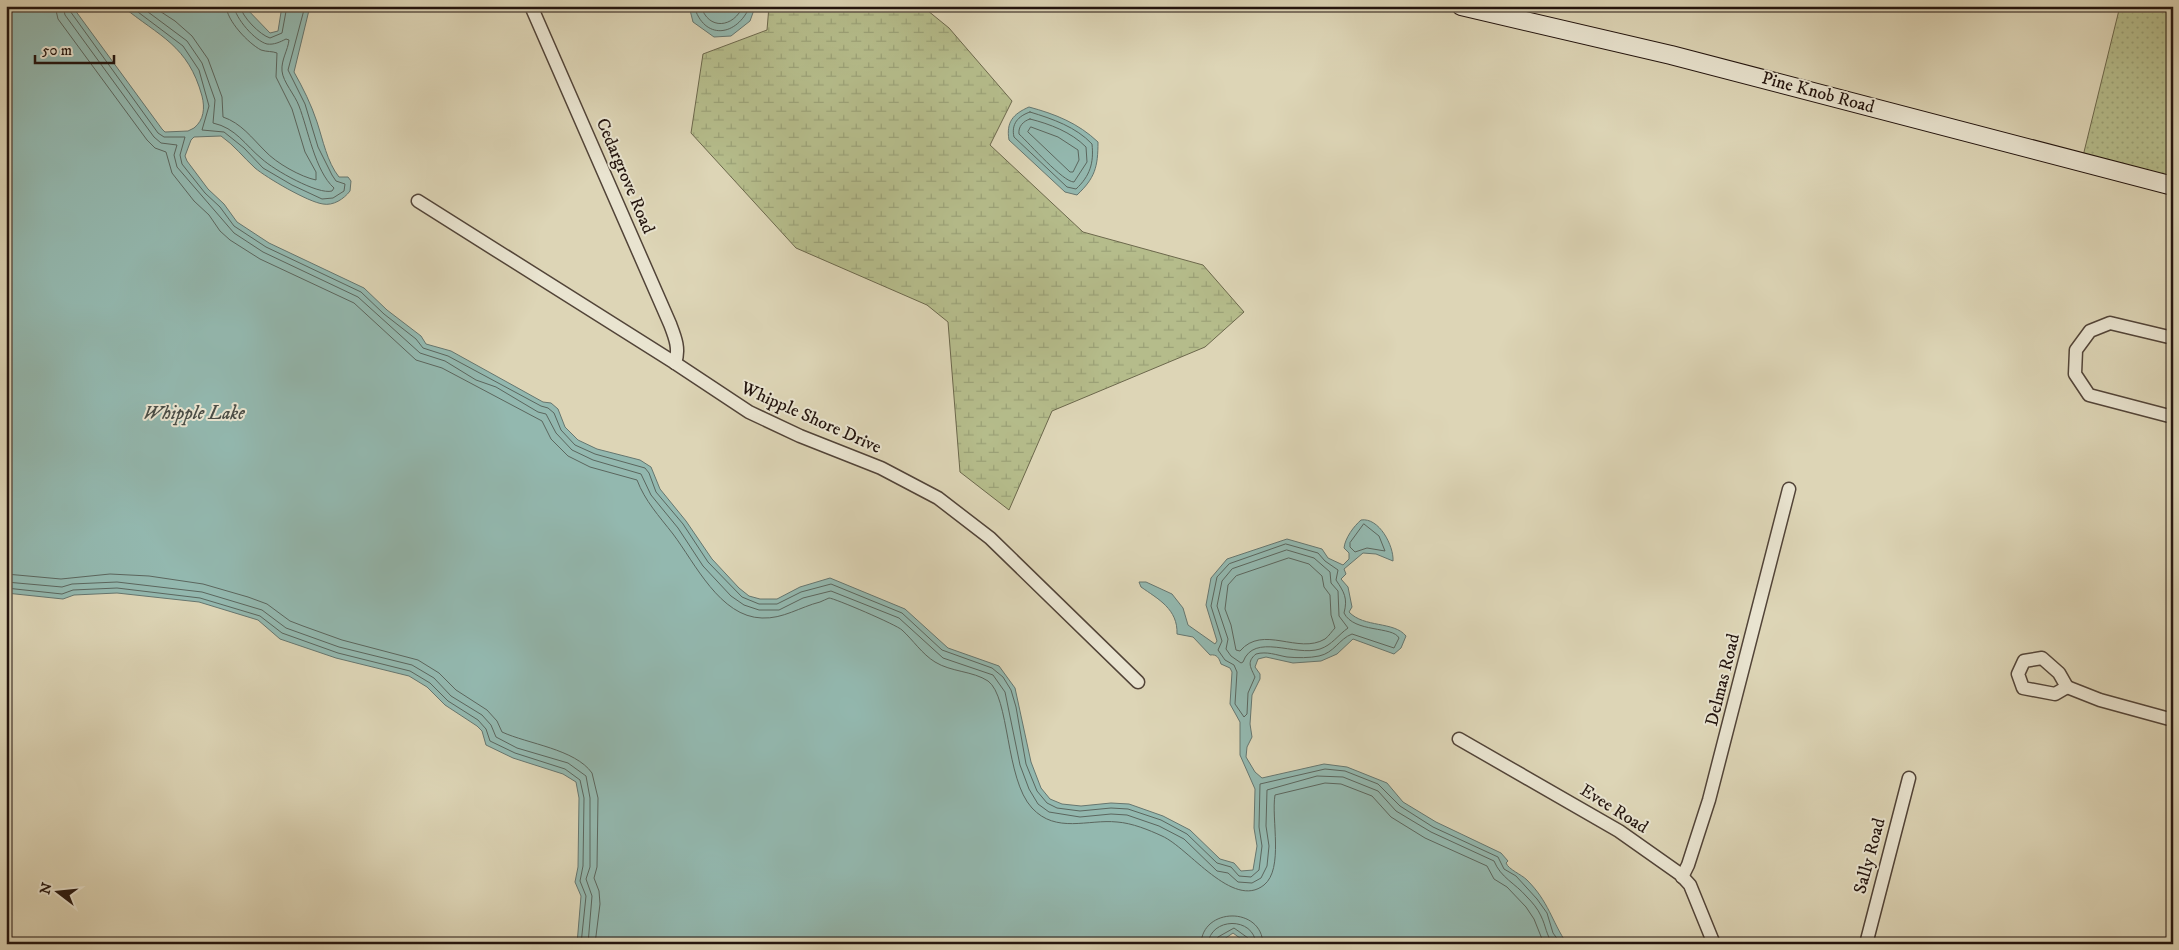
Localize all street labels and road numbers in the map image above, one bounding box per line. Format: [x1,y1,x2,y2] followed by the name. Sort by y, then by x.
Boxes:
[1759,67,1877,119] street label: Pine Knob Road
[591,115,659,237] street label: Cedargrove Road
[736,377,885,459] street label: Whipple Shore Drive
[1701,631,1745,729] street label: Delmas Road
[1576,779,1652,839] street label: Evee Road
[1849,816,1891,896] street label: Sally Road

